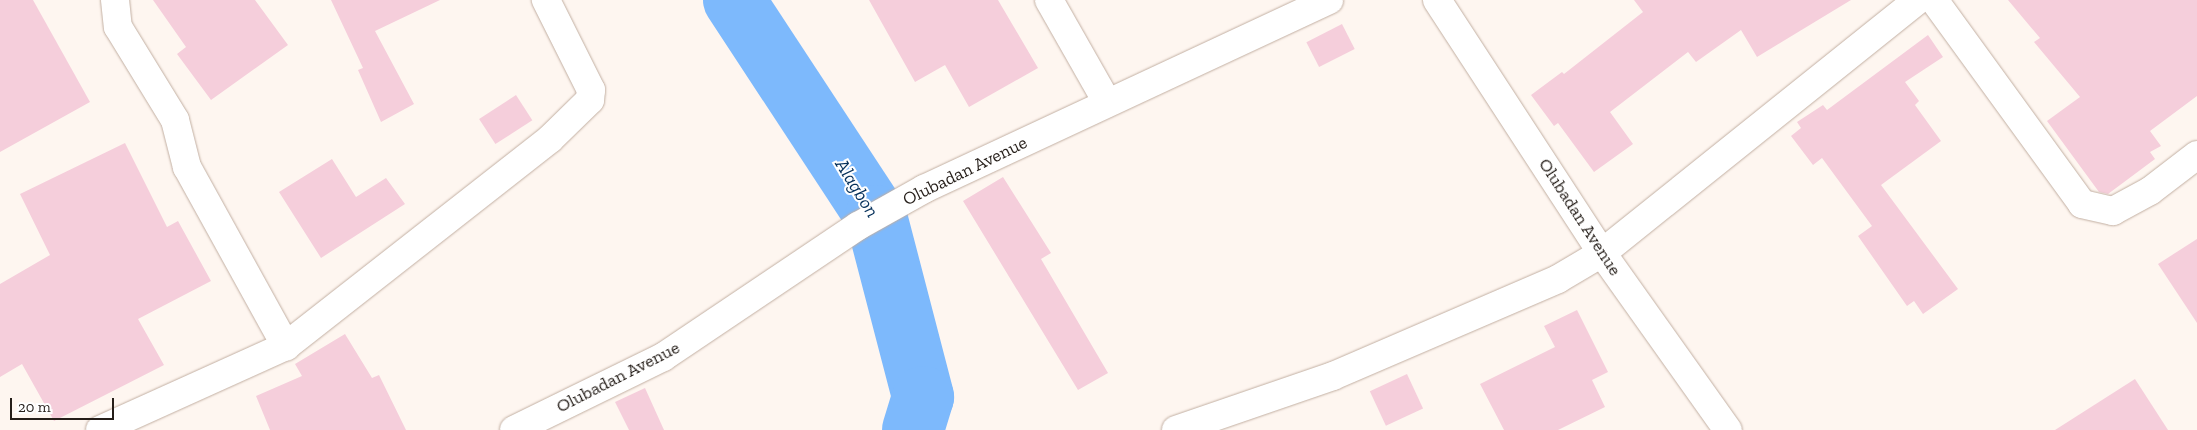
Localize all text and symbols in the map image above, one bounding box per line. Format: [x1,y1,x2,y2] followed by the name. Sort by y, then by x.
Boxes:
[899,131,1031,211] street label: Olubadan Avenue
[1534,154,1626,280] street label: Olubadan Avenue
[830,155,884,221] water label: Alagbon
[552,336,684,418] street label: Olubadan Avenue
[12,388,116,420] scale bar
[18,398,51,416] text: 20 m

